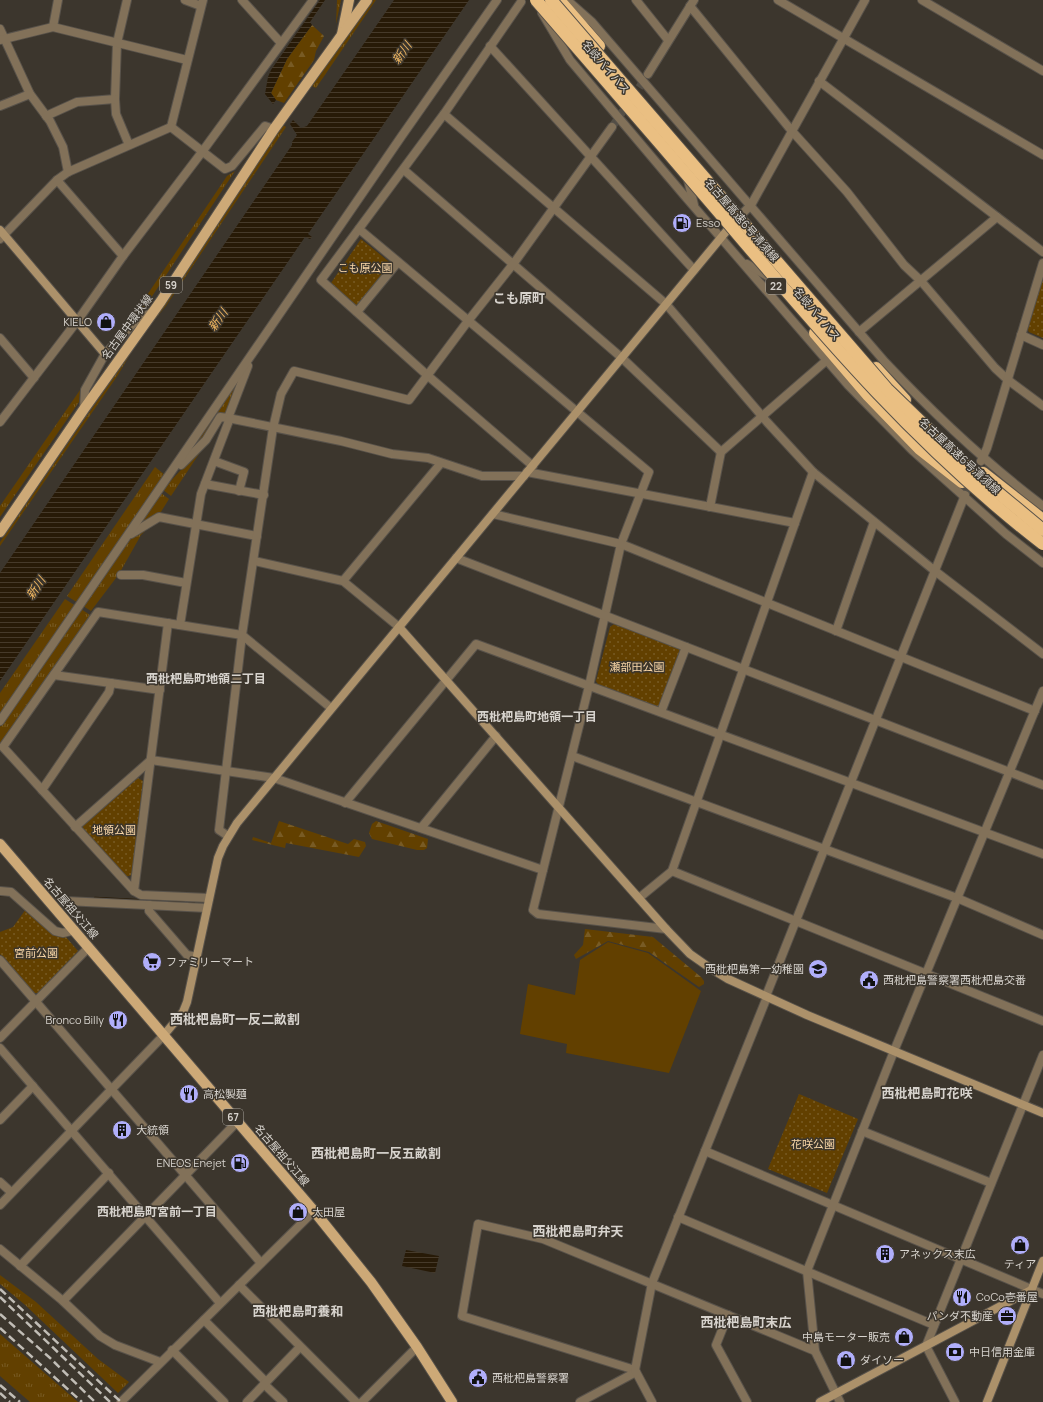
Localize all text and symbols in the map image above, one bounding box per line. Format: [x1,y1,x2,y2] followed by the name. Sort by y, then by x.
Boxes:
[388,36,417,67] water label: 新川
[579,37,634,96] street label: 名岐バイパス
[702,175,783,265] street label: 名古屋高速6号清須線
[671,212,693,234] fuel station icon: Esso
[696,215,721,230] place label: Esso
[338,260,393,275] park label: こも原公園
[160,277,182,293] road number: 59
[766,278,786,294] road number: 22
[790,284,844,344] street label: 名岐バイパス
[493,289,545,307] district label: こも原町
[98,291,155,362] street label: 名古屋中環状線
[204,303,233,334] water label: 新川
[95,311,117,333] shop icon: KIELO
[63,314,92,329] place label: KIELO
[917,414,1004,497] street label: 名古屋高速6号清須線
[22,571,50,602] water label: 新川
[610,659,665,674] park label: 瀬部田公園
[146,670,266,687] district label: 西枇杷島町地領二丁目
[477,708,597,725] district label: 西枇杷島町地領一丁目
[92,822,136,837] park label: 地領公園
[40,874,102,942] street label: 名古屋祖父江線
[14,945,58,960] park label: 宮前公園
[141,951,163,973] supermarket icon: ファミリーマート
[166,954,254,969] place label: ファミリーマート
[807,958,829,980] school or university icon: 西枇杷島第一幼稚園
[705,961,804,976] place label: 西枇杷島第一幼稚園
[858,969,880,991] public building icon: 西枇杷島警察署西枇杷島交番
[883,972,1026,987] place label: 西枇杷島警察署西枇杷島交番
[107,1009,129,1031] restaurant icon: Bronco Billy
[170,1010,300,1028] district label: 西枇杷島町一反二畝割
[46,1012,104,1027] place label: Bronco Billy
[178,1083,200,1105] restaurant icon: 高松製麺
[881,1084,973,1102] district label: 西枇杷島町花咲
[203,1086,247,1101] place label: 高松製麺
[223,1109,243,1125] road number: 67
[111,1119,133,1141] building icon: 大統領
[251,1121,313,1189] street label: 名古屋祖父江線
[136,1122,169,1137] place label: 大統領
[791,1136,835,1151] park label: 花咲公園
[311,1144,441,1162] district label: 西枇杷島町一反五畝割
[229,1152,251,1174] fuel station icon: ENEOS Enejet
[157,1155,226,1170] place label: ENEOS Enejet
[287,1201,309,1223] shop icon: 太田屋
[97,1203,217,1220] district label: 西枇杷島町宮前一丁目
[312,1204,345,1219] place label: 太田屋
[532,1222,624,1240] district label: 西枇杷島町弁天
[1009,1234,1031,1256] shop icon: ティア
[874,1243,896,1265] building icon: アネックス末広
[899,1246,976,1261] place label: アネックス末広
[1004,1256,1036,1271] place label: ティア
[951,1286,973,1308] restaurant icon: CoCo壱番屋
[976,1289,1038,1304] place label: CoCo壱番屋
[252,1302,344,1320] district label: 西枇杷島町養和
[996,1305,1018,1327] office icon: パンダ不動産
[926,1308,993,1323] place label: パンダ不動産
[700,1313,792,1331] district label: 西枇杷島町末広
[893,1326,915,1348] shop icon: 中島モーター販売
[802,1329,890,1344] place label: 中島モーター販売
[944,1341,966,1363] bank icon: 中日信用金庫
[969,1344,1035,1359] place label: 中日信用金庫
[835,1349,857,1371] shop icon: ダイソー
[860,1352,904,1367] place label: ダイソー
[467,1367,489,1389] public building icon: 西枇杷島警察署
[492,1370,569,1385] place label: 西枇杷島警察署

